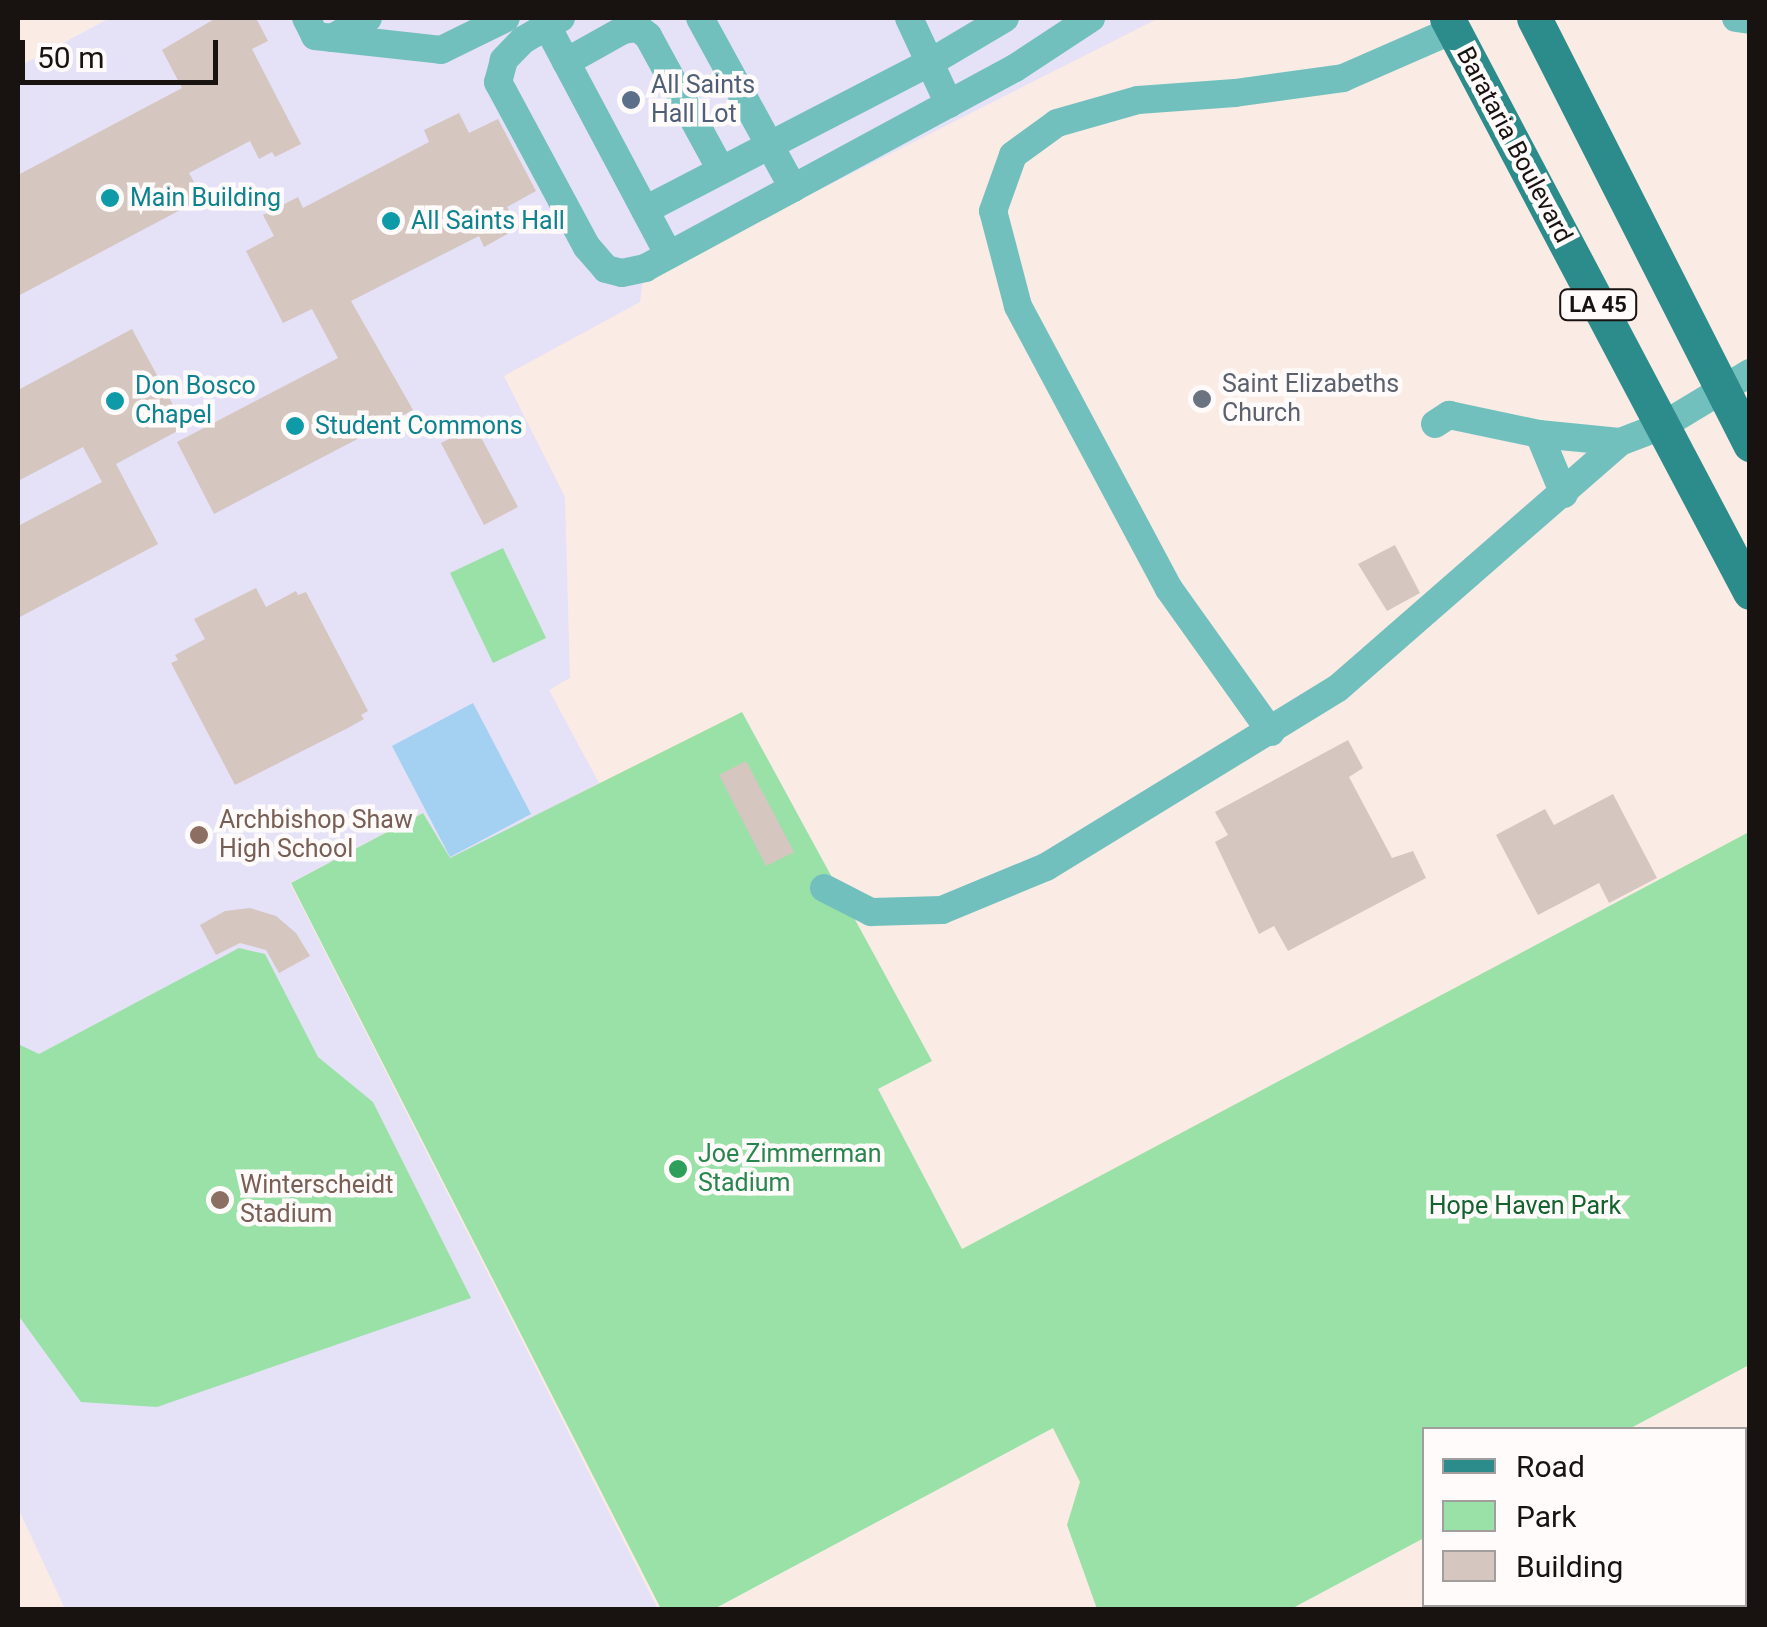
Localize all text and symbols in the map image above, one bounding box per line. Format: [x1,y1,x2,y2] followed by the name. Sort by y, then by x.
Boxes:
[25,20,222,82] scale bar
[37,40,104,75] text: 50 m
[1450,42,1578,248] street label: Barataria Boulevard
[651,71,755,130] place label: All Saints Hall Lot
[620,89,642,111] marker: All Saints Hall Lot
[130,183,281,213] place label: Main Building
[99,187,121,209] marker: Main Building
[411,206,565,236] place label: All Saints Hall
[380,210,402,232] marker: All Saints Hall
[1558,288,1638,322] road number: LA 45
[1222,370,1399,429] place label: Saint Elizabeths Church
[135,372,256,431] place label: Don Bosco Chapel
[1191,388,1213,410] marker: Saint Elizabeths Church
[104,390,126,412] marker: Don Bosco Chapel
[315,411,523,441] place label: Student Commons
[284,415,306,437] marker: Student Commons
[219,806,413,865] place label: Archbishop Shaw High School
[188,824,210,846] marker: Archbishop Shaw High School
[698,1140,881,1199] place label: Joe Zimmerman Stadium
[667,1158,689,1180] marker: Joe Zimmerman Stadium
[240,1171,393,1230] place label: Winterscheidt Stadium
[209,1189,231,1211] marker: Winterscheidt Stadium
[1429,1191,1621,1221] park label: Hope Haven Park
[1422,1427,1747,1607] legend
[1516,1449,1585,1484] text: Road
[1516,1499,1576,1534] text: Park
[1516,1549,1623,1584] text: Building

